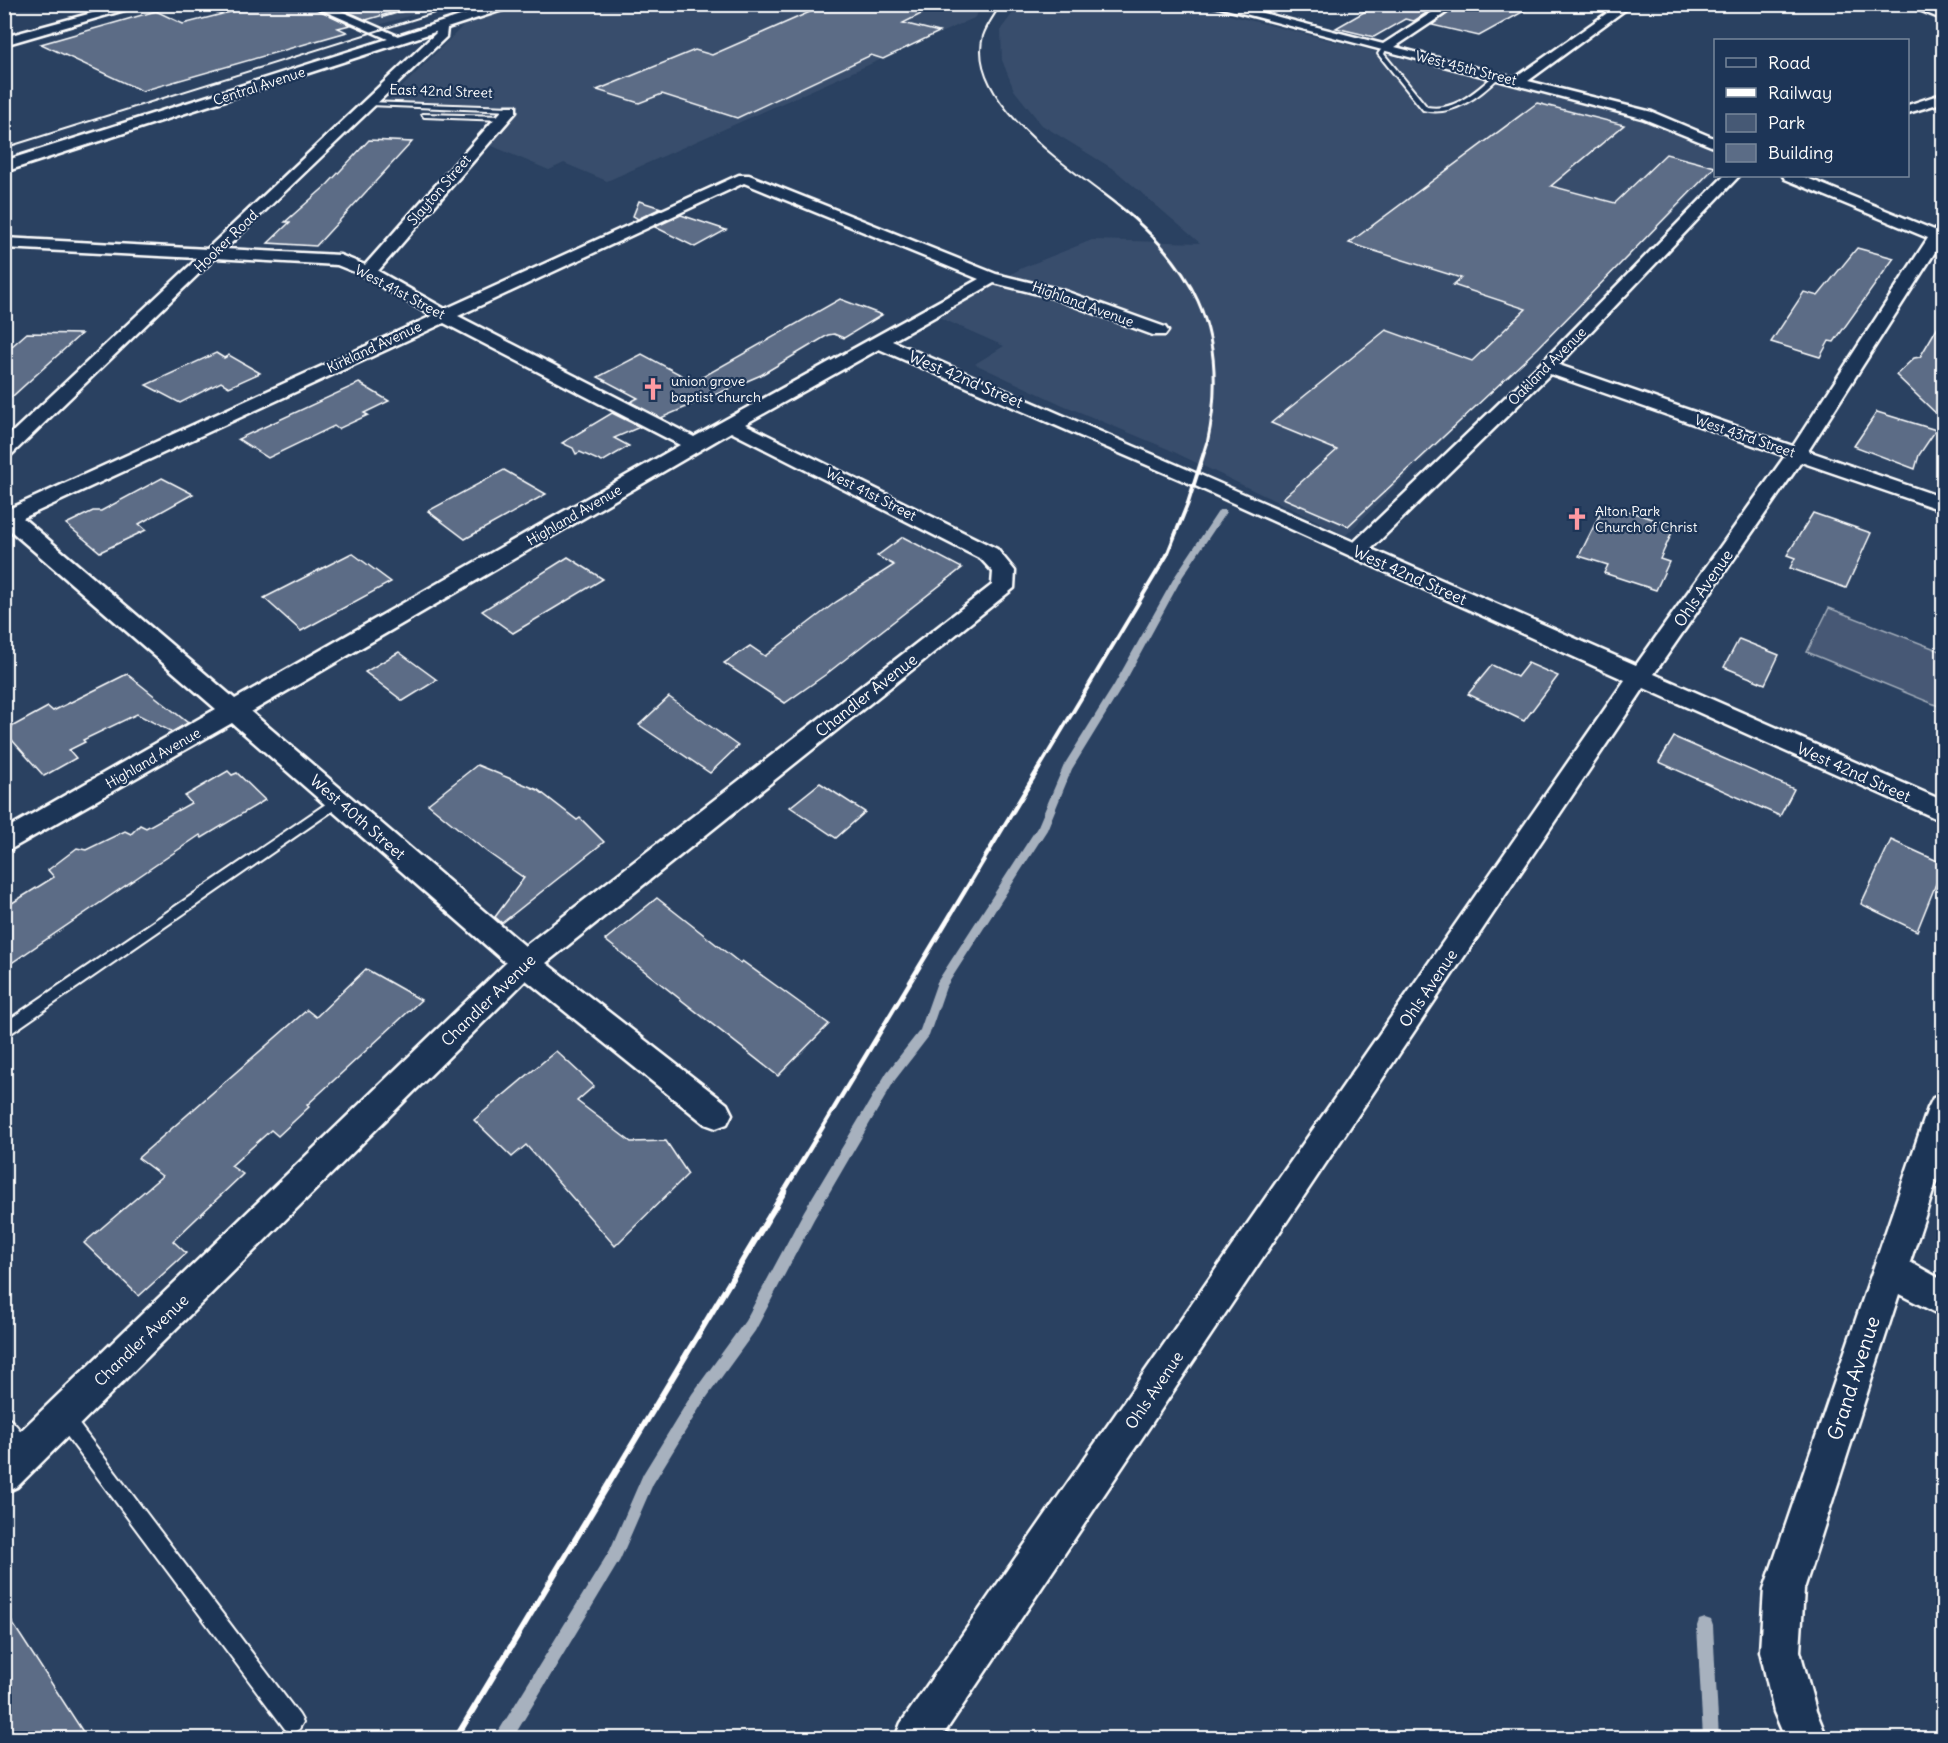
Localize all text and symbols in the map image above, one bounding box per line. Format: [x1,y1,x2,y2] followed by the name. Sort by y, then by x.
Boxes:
[1714,39,1909,177] legend
[1413,47,1519,89] street label: West 45th Street
[1768,51,1811,74] text: Road
[211,63,307,109] street label: Central Avenue
[389,80,493,102] street label: East 42nd Street
[1768,81,1832,104] text: Railway
[1768,111,1805,134] text: Park
[1768,141,1833,164] text: Building
[403,151,475,229] street label: Slayton Street
[190,206,262,276] street label: Hooker Road
[352,261,448,323] street label: West 41st Street
[1030,277,1136,331] street label: Highland Avenue
[324,317,424,377] street label: Kirkland Avenue
[1504,323,1590,409] street label: Oakland Avenue
[906,346,1027,412] street label: West 42nd Street
[671,372,761,406] place label: union grove baptist church
[640,376,666,402] church icon: union grove baptist church
[1693,410,1798,462] street label: West 43rd Street
[823,463,920,525] street label: West 41st Street
[523,481,625,549] street label: Highland Avenue
[1595,502,1698,536] place label: Alton Park Church of Christ
[1564,506,1590,532] church icon: Alton Park Church of Christ
[1350,541,1470,609] street label: West 42nd Street
[1669,545,1737,631] street label: Ohls Avenue
[811,649,921,741] street label: Chandler Avenue
[102,724,204,792] street label: Highland Avenue
[1794,738,1914,806] street label: West 42nd Street
[306,770,410,864] street label: West 40th Street
[1395,945,1461,1031] street label: Ohls Avenue
[437,950,539,1050] street label: Chandler Avenue
[90,1290,192,1390] street label: Chandler Avenue
[1821,1313,1885,1443] street label: Grand Avenue
[1121,1347,1187,1433] street label: Ohls Avenue

